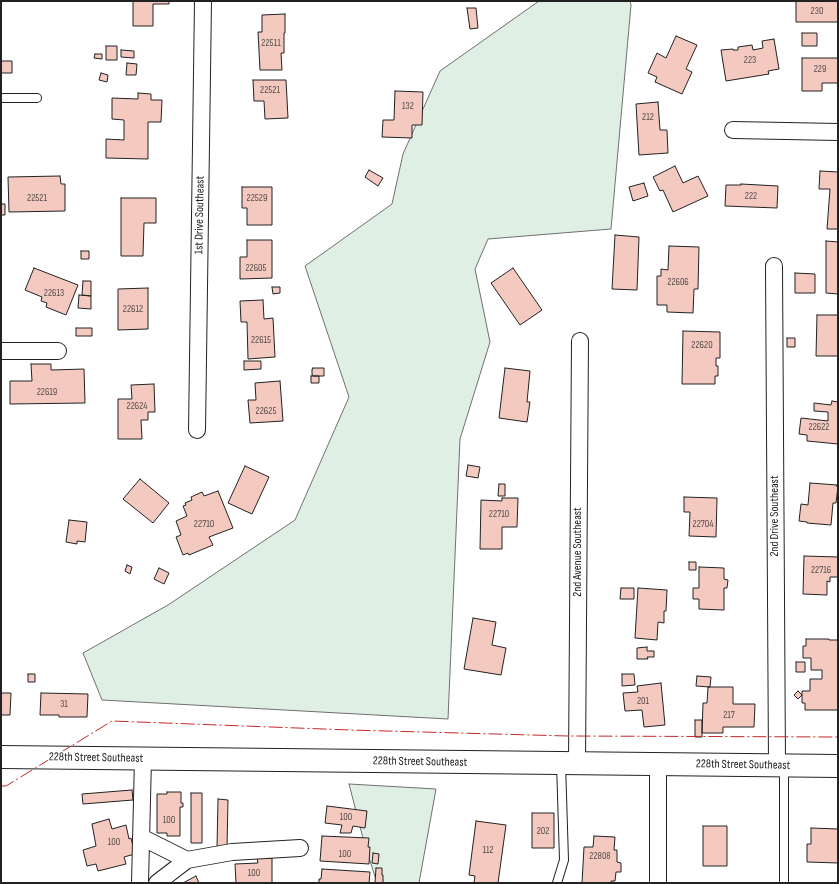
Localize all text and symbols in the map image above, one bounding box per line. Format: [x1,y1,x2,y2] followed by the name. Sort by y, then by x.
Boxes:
[811,5,823,17] house number: 230
[261,37,281,49] house number: 22511
[744,54,756,66] house number: 223
[814,63,826,75] house number: 229
[260,84,280,96] house number: 22521
[402,100,414,112] house number: 132
[642,111,654,123] house number: 212
[192,176,208,254] street label: 1st Drive Southeast
[745,190,757,202] house number: 222
[27,192,47,204] house number: 22521
[247,192,267,204] house number: 22529
[245,262,267,274] house number: 22605
[667,276,689,288] house number: 22606
[44,287,64,299] house number: 22613
[123,303,143,315] house number: 22612
[251,334,271,346] house number: 22615
[691,339,713,351] house number: 22620
[37,386,57,398] house number: 22619
[127,400,147,412] house number: 22624
[256,405,276,417] house number: 22625
[809,421,829,433] house number: 22622
[768,475,782,557] street label: 2nd Drive Southeast
[571,507,585,597] street label: 2nd Avenue Southeast
[489,508,509,520] house number: 22710
[194,518,214,530] house number: 22710
[693,518,713,530] house number: 22704
[811,564,831,576] house number: 22716
[637,695,649,707] house number: 201
[60,698,68,710] house number: 31
[723,709,735,721] house number: 217
[49,750,143,766] street label: 228th Street Southeast
[373,754,467,770] street label: 228th Street Southeast
[696,757,790,773] street label: 228th Street Southeast
[340,811,352,823] house number: 100
[163,814,175,826] house number: 100
[537,825,549,837] house number: 202
[108,836,120,848] house number: 100
[482,844,494,856] house number: 112
[339,848,351,860] house number: 100
[589,850,611,862] house number: 22808
[248,867,260,879] house number: 100

